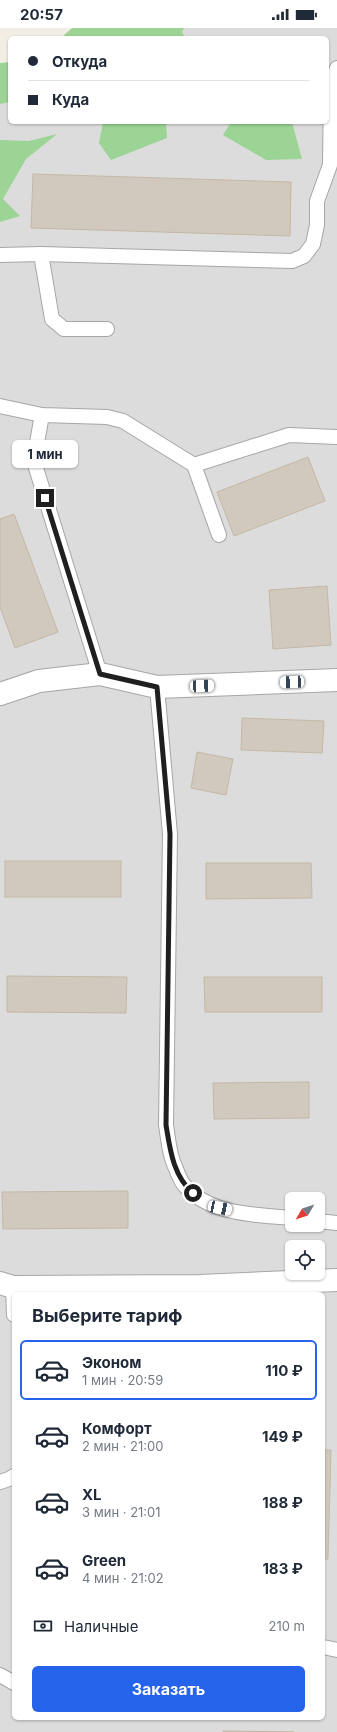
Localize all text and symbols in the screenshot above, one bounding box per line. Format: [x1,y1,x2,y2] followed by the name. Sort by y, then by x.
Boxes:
[20,5,63,24] text: 20:57
[52,52,107,71] text: Откуда
[52,90,89,109] text: Куда
[12,440,78,468] callout: 1 мин
[27,446,63,462] text: 1 мин
[36,489,54,507] route end
[280,676,304,688] car
[190,680,214,692] car
[184,1184,202,1202] route start
[285,1192,325,1232] north arrow
[285,1192,325,1280] map controls
[207,1200,233,1216] car
[285,1240,325,1280] button: locate
[32,1305,183,1326] text: Выберите тариф
[34,1352,70,1388] icon: car
[82,1353,141,1372] text: Эконом
[265,1361,303,1380] text: 110 ₽
[82,1372,163,1388] text: 1 мин · 20:59
[34,1418,70,1454] icon: car
[82,1419,152,1438] text: Комфорт
[262,1427,303,1446] text: 149 ₽
[82,1438,163,1454] text: 2 мин · 21:00
[34,1484,70,1520] icon: car
[82,1485,102,1504] text: XL
[262,1493,303,1512] text: 188 ₽
[82,1504,161,1520] text: 3 мин · 21:01
[34,1550,70,1586] icon: car
[82,1551,126,1570] text: Green
[262,1559,303,1578] text: 183 ₽
[82,1570,164,1586] text: 4 мин · 21:02
[32,1615,54,1637] icon: cash
[64,1617,138,1636] text: Наличные
[269,1618,305,1634] text: 210 m
[32,1666,305,1712] button: Заказать

